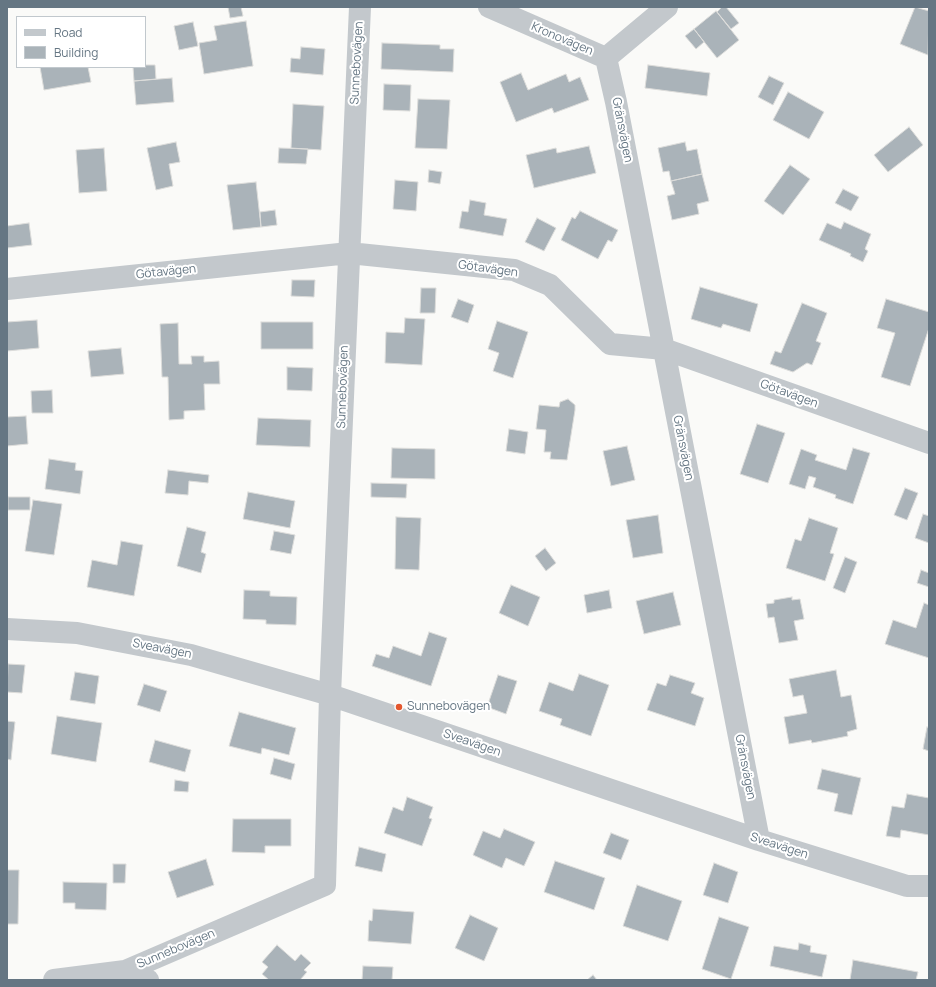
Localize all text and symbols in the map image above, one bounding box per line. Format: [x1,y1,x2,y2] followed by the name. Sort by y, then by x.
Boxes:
[16,16,146,68] legend
[529,20,595,58] street label: Kronovägen
[348,21,366,105] street label: Sunnebovägen
[54,24,82,41] text: Road
[54,44,98,61] text: Building
[609,96,635,164] street label: Gränsvägen
[457,258,519,280] street label: Götavägen
[135,262,197,282] street label: Götavägen
[334,345,352,429] street label: Sunnebovägen
[758,377,820,411] street label: Götavägen
[670,414,696,482] street label: Gränsvägen
[131,636,193,662] street label: Sveavägen
[407,700,490,714] place label: Sunnebovägen
[394,702,404,712] marker: Sunnebovägen
[441,726,503,760] street label: Sveavägen
[732,733,758,801] street label: Gränsvägen
[748,830,810,862] street label: Sveavägen
[135,926,217,972] street label: Sunnebovägen

